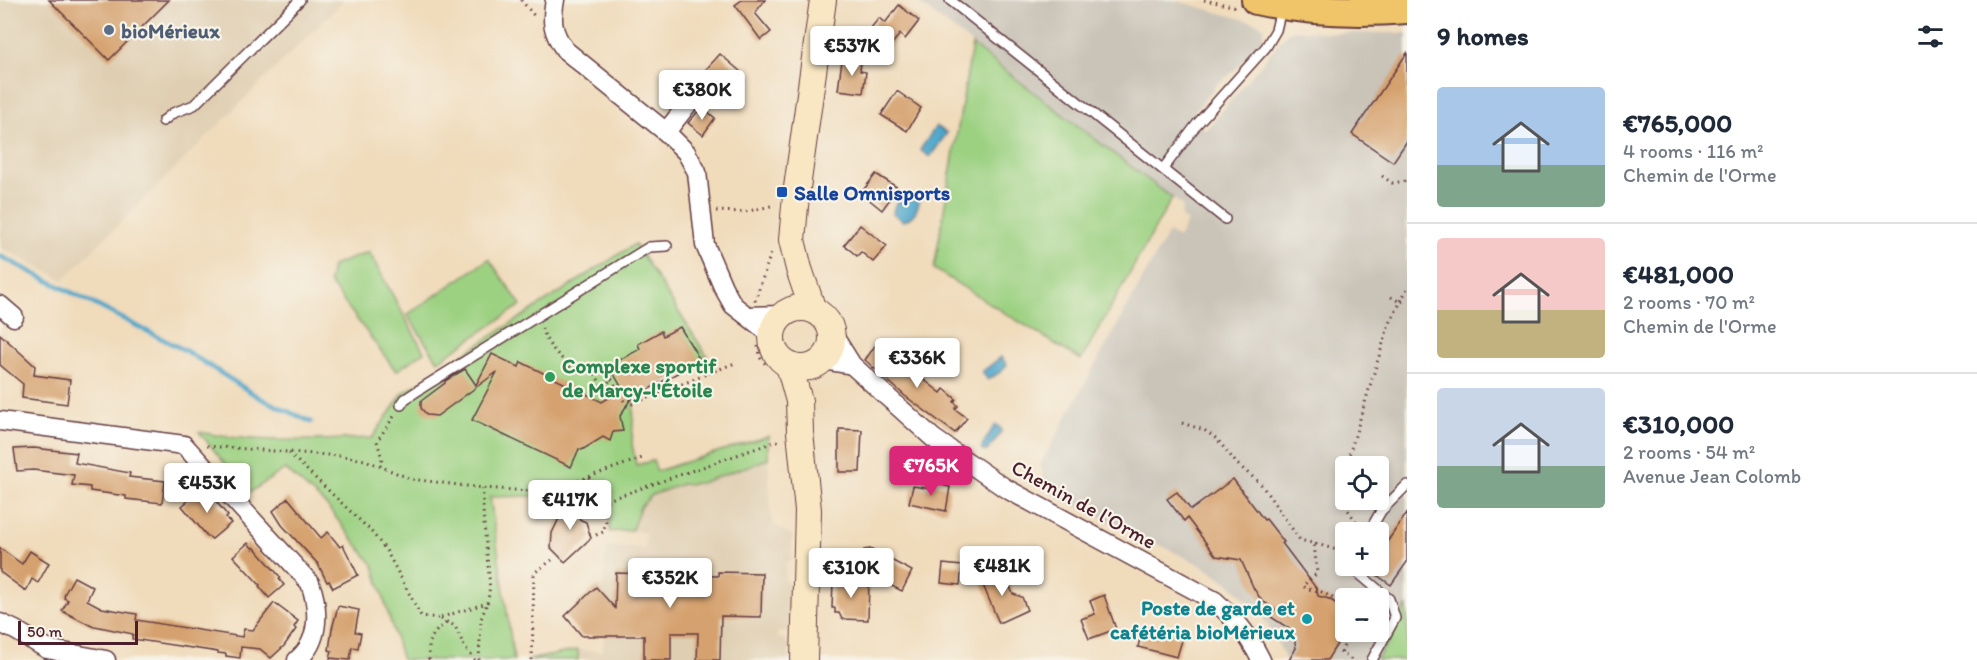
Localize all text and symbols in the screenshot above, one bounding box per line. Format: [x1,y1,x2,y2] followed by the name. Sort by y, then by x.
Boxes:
[121,18,220,43] place label: bioMérieux
[1437,20,1529,52] text: 9 homes
[1914,20,1947,53] icon: filters
[102,23,116,37] marker: bioMérieux
[810,26,894,77] pin: €537K
[824,33,880,57] text: €537K
[660,70,744,121] pin: €380K
[673,77,731,101] text: €380K
[1623,107,1732,139] text: €765,000
[1485,111,1557,183] icon: home
[1623,139,1763,163] text: 4 rooms · 116 m²
[1623,163,1777,187] text: Chemin de l'Orme
[794,180,950,206] place label: Salle Omnisports
[775,185,789,199] marker: Salle Omnisports
[1623,258,1734,290] text: €481,000
[1485,262,1557,334] icon: home
[1623,290,1755,314] text: 2 rooms · 70 m²
[1623,314,1777,338] text: Chemin de l'Orme
[875,338,959,389] pin: €336K
[889,345,945,369] text: €336K
[562,353,717,403] place label: Complexe sportif de Marcy-l'Étoile
[543,370,557,384] marker: Complexe sportif de Marcy-l'Étoile
[1623,408,1734,440] text: €310,000
[1485,412,1557,484] icon: home
[1623,440,1755,464] text: 2 rooms · 54 m²
[889,446,973,497] pin: €765K
[903,453,959,477] text: €765K
[1007,454,1161,554] street label: Chemin de l'Orme
[1335,456,1389,642] map controls
[1335,456,1389,510] button: locate
[165,463,249,514] pin: €453K
[1623,464,1801,488] text: Avenue Jean Colomb
[178,470,236,494] text: €453K
[528,480,612,531] pin: €417K
[542,487,598,511] text: €417K
[1335,522,1389,576] button: +
[960,546,1044,597] pin: €481K
[809,548,893,599] pin: €310K
[974,553,1030,577] text: €481K
[823,555,879,579] text: €310K
[628,558,712,609] pin: €352K
[642,565,698,589] text: €352K
[1335,588,1389,642] button: −
[1110,595,1296,644] place label: Poste de garde et cafétéria bioMérieux
[1300,612,1314,626] marker: Poste de garde et cafétéria bioMérieux
[18,618,138,646] scale bar
[27,622,62,641] text: 50 m

